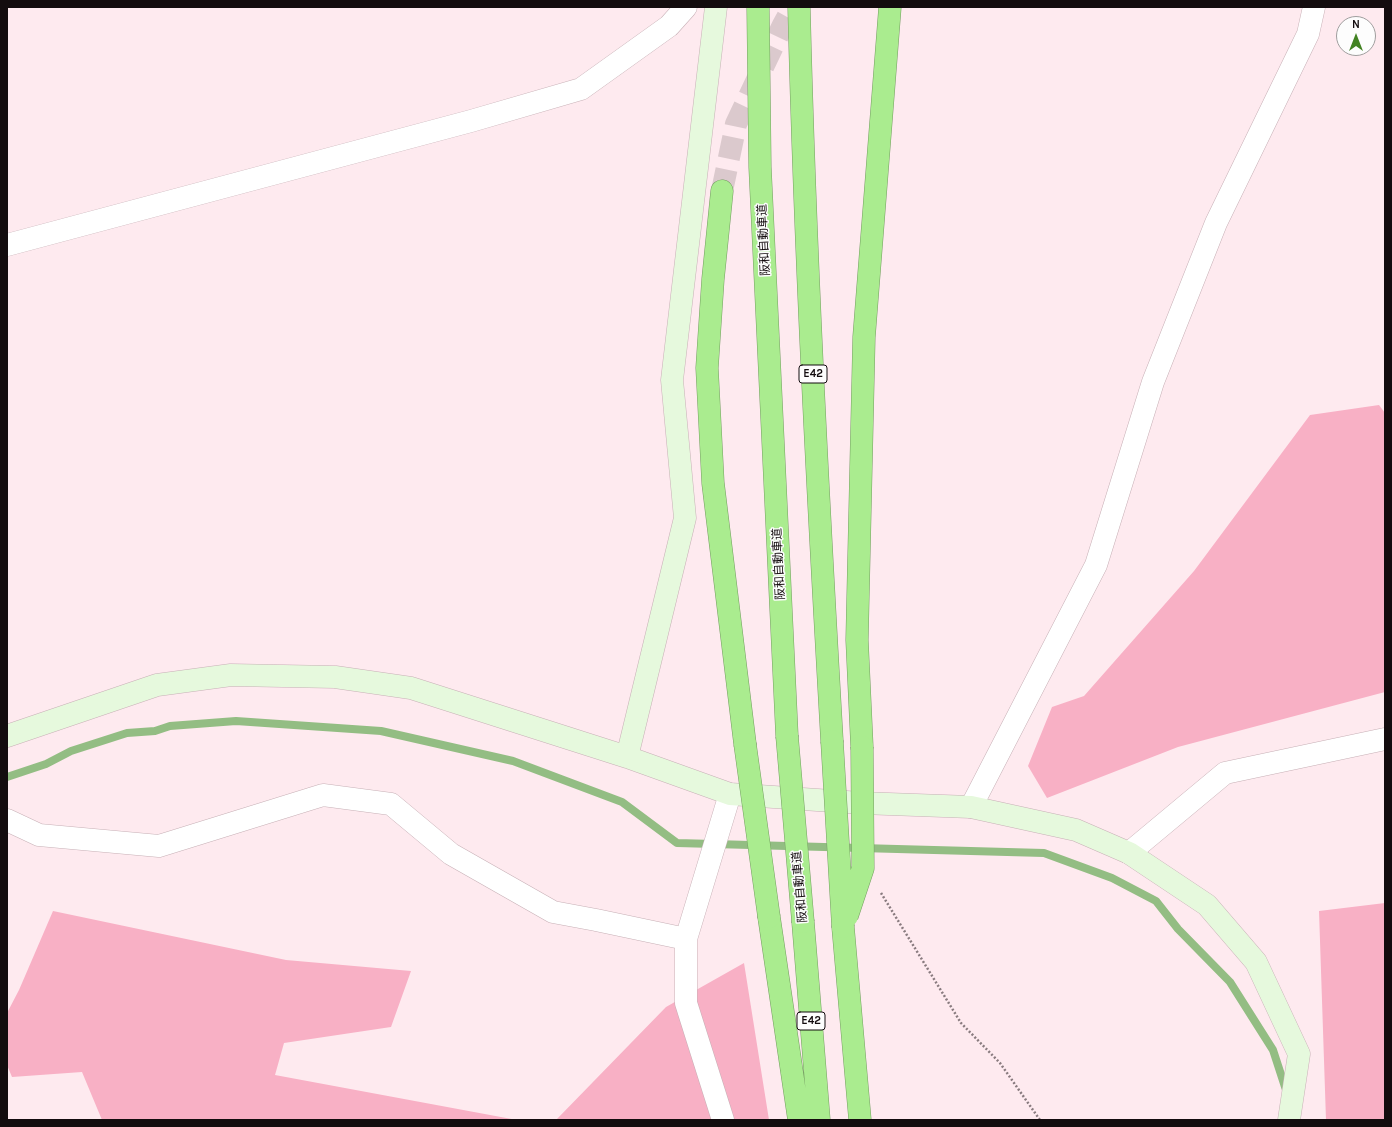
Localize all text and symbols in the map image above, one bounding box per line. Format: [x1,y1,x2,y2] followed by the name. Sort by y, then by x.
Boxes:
[1336,16,1376,56] north arrow
[1352,18,1360,31] text: N
[755,204,773,276] street label: 阪和自動車道
[799,365,827,383] road number: E42
[770,528,788,600] street label: 阪和自動車道
[790,851,810,923] street label: 阪和自動車道
[797,1012,825,1030] road number: E42

